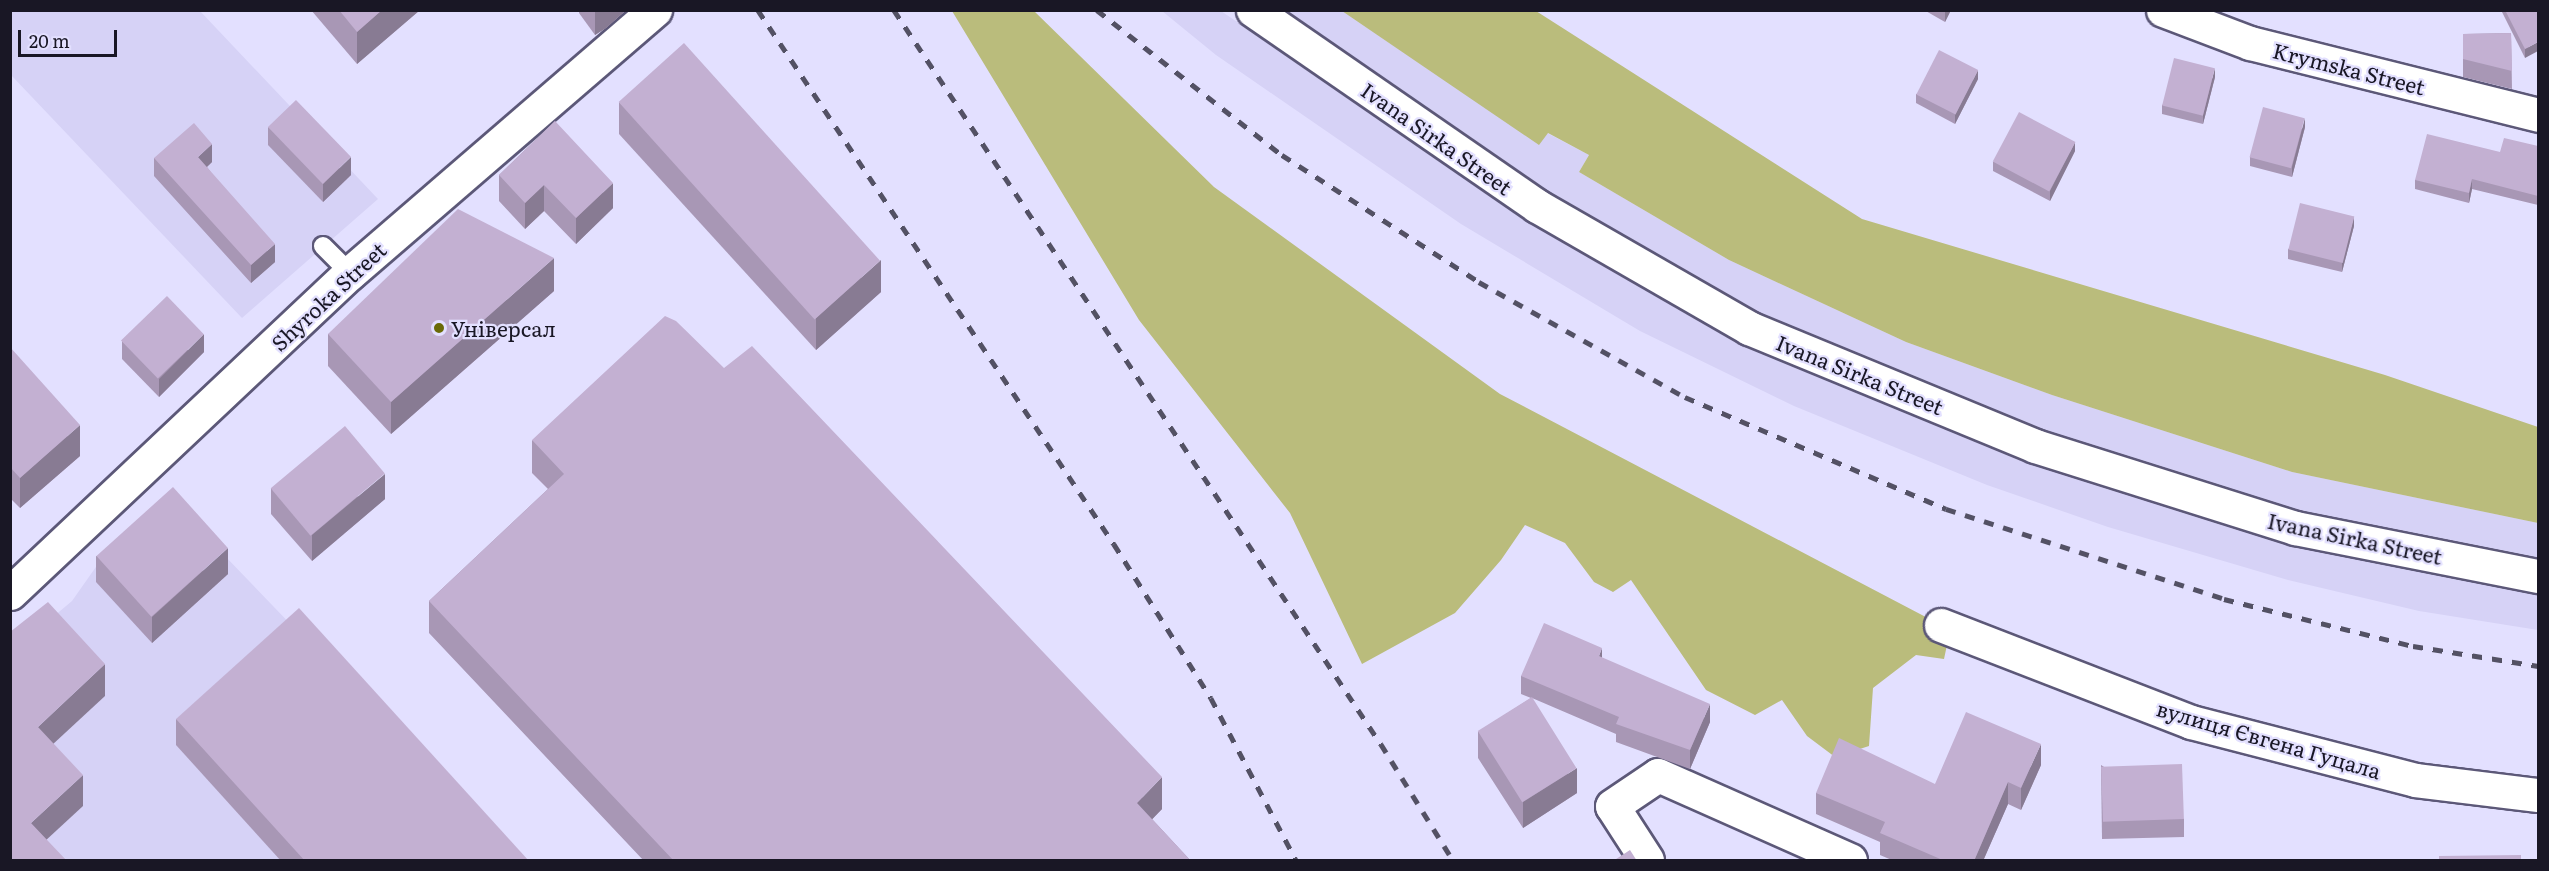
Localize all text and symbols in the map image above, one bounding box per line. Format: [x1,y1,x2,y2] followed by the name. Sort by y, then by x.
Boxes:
[21,18,120,56] scale bar
[29,27,70,54] text: 20 m
[2270,37,2428,99] street label: Krymska Street
[1357,77,1517,199] street label: Ivana Sirka Street
[265,236,391,356] street label: Shyroka Street
[451,315,556,341] place label: Універсал
[432,321,446,335] marker: Універсал
[1773,329,1947,419] street label: Ivana Sirka Street
[2265,507,2445,569] street label: Ivana Sirka Street
[2154,695,2384,783] street label: вулиця Євгена Гуцала

